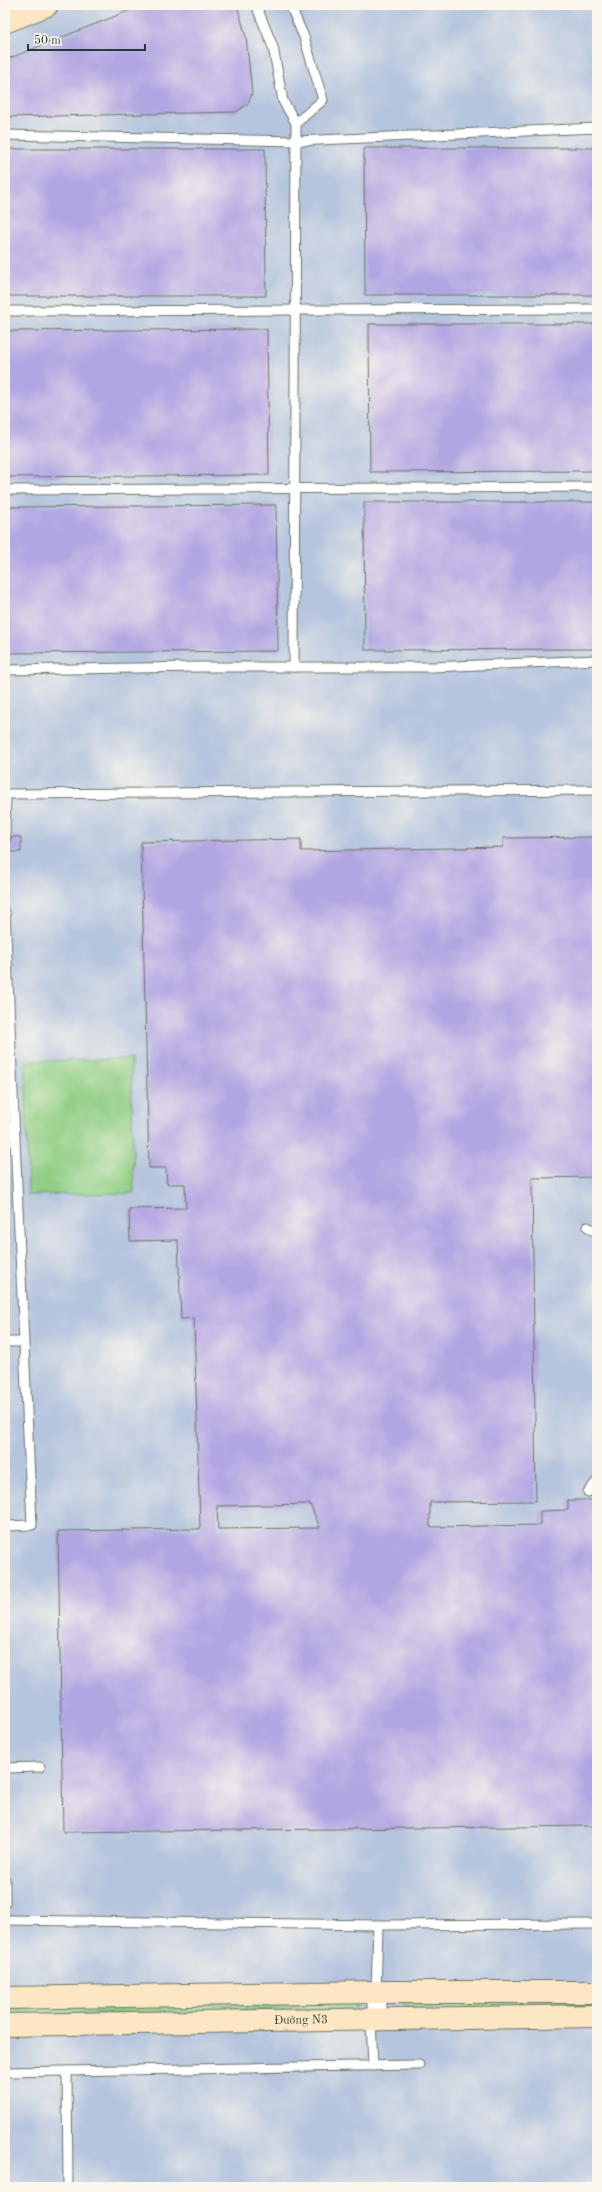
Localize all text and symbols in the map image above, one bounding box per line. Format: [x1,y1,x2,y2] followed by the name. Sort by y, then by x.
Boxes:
[28,26,145,52] scale bar
[34,34,61,47] text: 50 m
[274,2014,328,2027] street label: Đường N3

